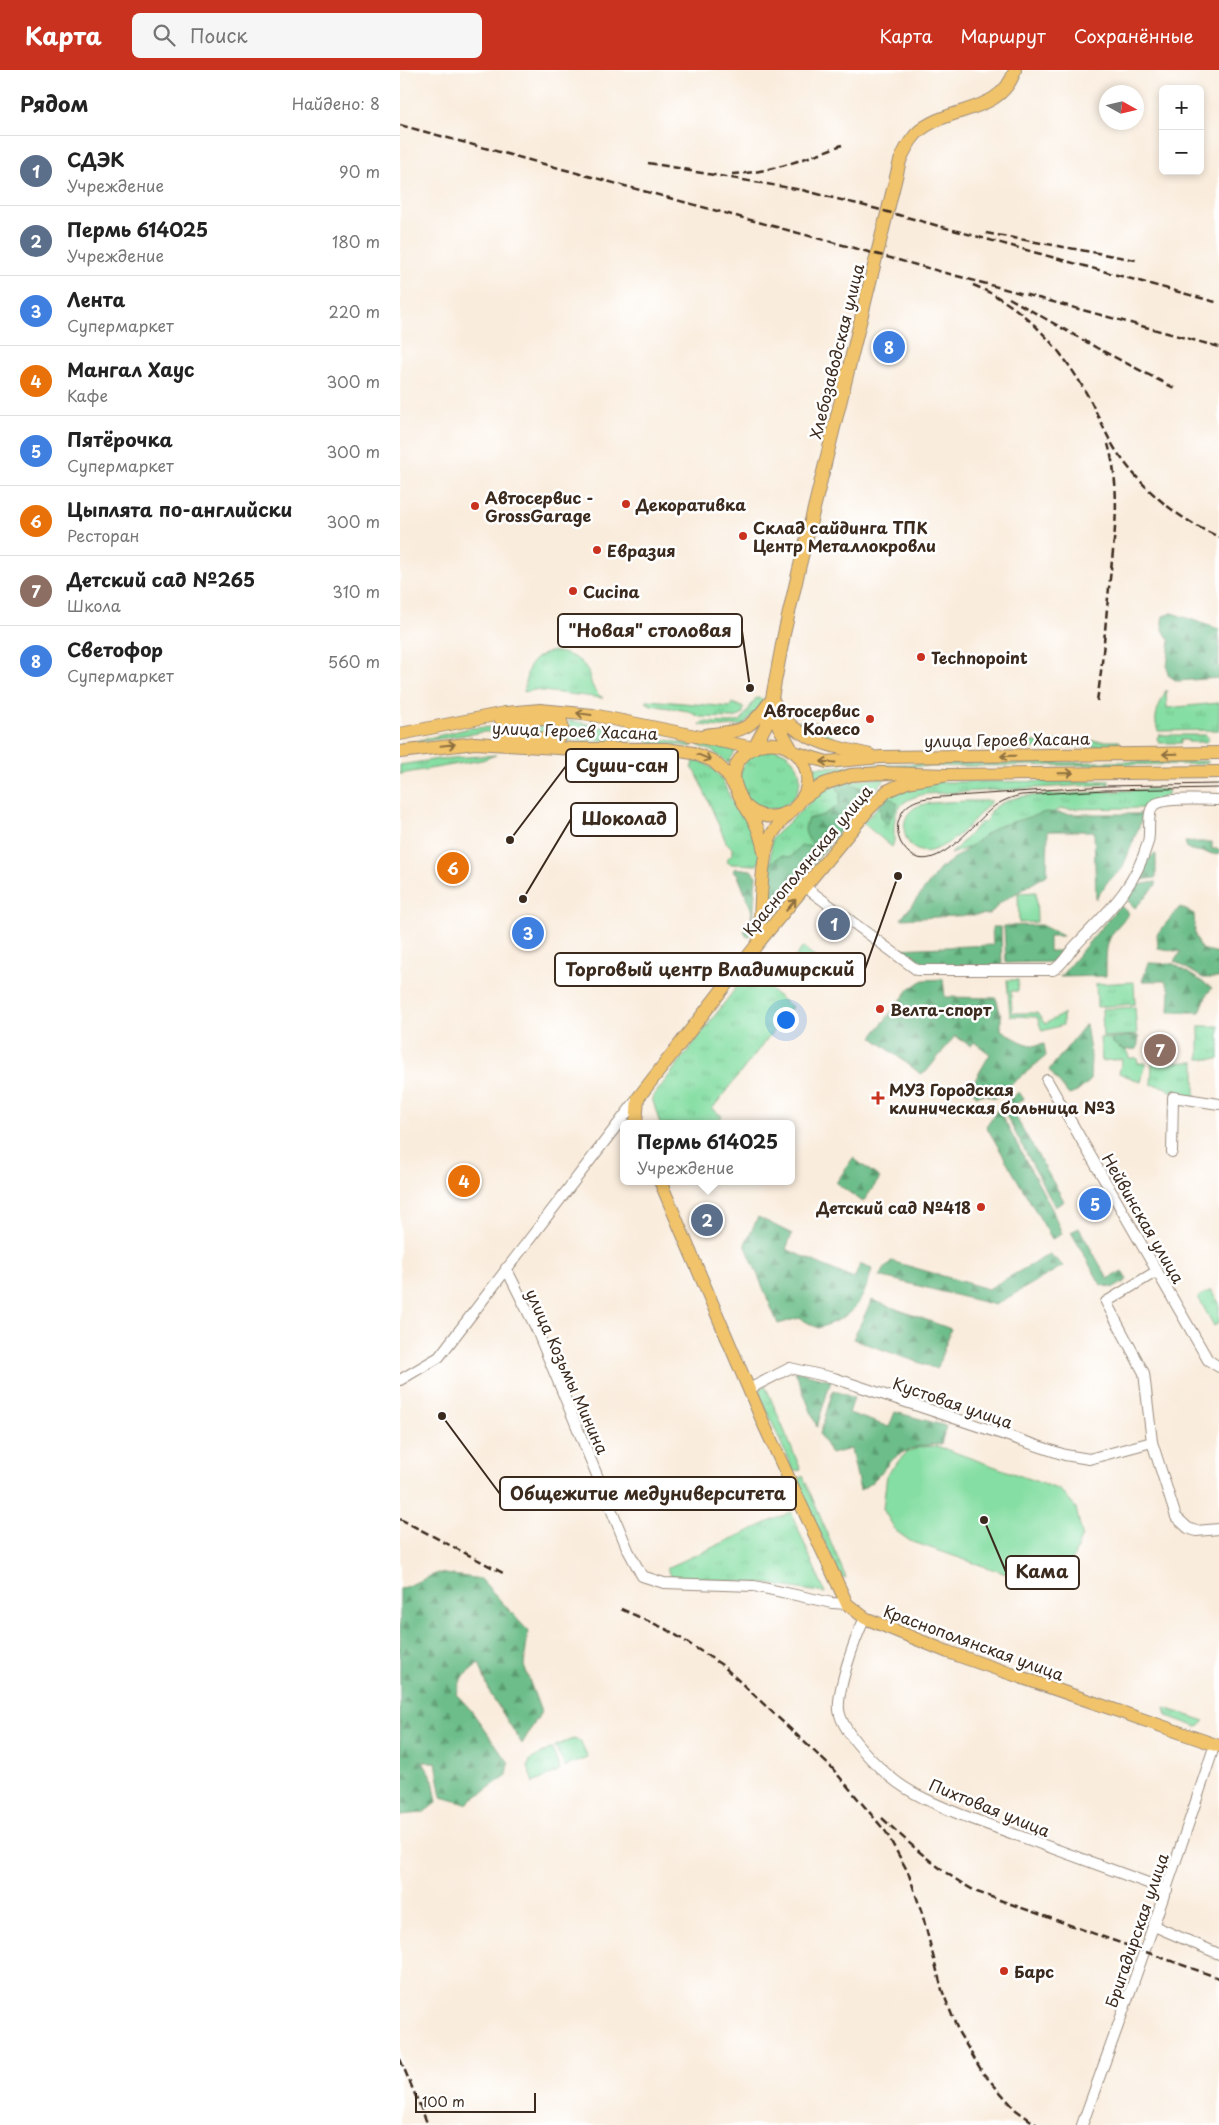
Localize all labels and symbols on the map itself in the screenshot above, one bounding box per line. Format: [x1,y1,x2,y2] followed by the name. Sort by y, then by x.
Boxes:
[1099,85,1144,130] north arrow
[803,261,869,441] street label: Хлебозаводская улица
[873,328,905,366] pin: 8
[485,485,594,527] place label: Автосервис - GrossGarage
[635,492,746,516] place label: Декоративка
[620,498,632,510] marker: Декоративка
[469,500,481,512] marker: Автосервис - GrossGarage
[753,515,936,557] place label: Склад сайдинга ТПК Центр Металлокровли
[737,530,749,542] marker: Склад сайдинга ТПК Центр Металлокровли
[607,538,676,562] place label: Евразия
[591,544,603,556] marker: Евразия
[583,579,640,603] place label: Cucina
[567,585,579,597] marker: Cucina
[558,614,742,647] callout: "Новая" столовая
[568,616,732,643] text: "Новая" столовая
[931,645,1028,669] place label: Technopoint
[915,651,927,663] marker: Technopoint
[764,698,860,740] place label: Автосервис Колесо
[576,709,592,719] one-way arrow
[864,713,876,725] marker: Автосервис Колесо
[492,715,658,745] street label: улица Героев Хасана
[924,726,1090,752] street label: улица Героев Хасана
[440,740,456,750] one-way arrow
[566,749,678,782] callout: Суши-сан
[1163,749,1179,758] one-way arrow
[576,751,668,778] text: Суши-сан
[1000,751,1016,761] one-way arrow
[696,753,711,762] one-way arrow
[820,757,836,766] one-way arrow
[1058,768,1074,778] one-way arrow
[737,779,877,941] street label: Краснополянская улица
[571,803,677,836] callout: Шоколад
[581,804,667,831] text: Шоколад
[437,849,469,887] pin: 6
[785,898,797,911] one-way arrow
[818,905,850,943] pin: 1
[512,914,544,952] pin: 3
[555,953,865,986] callout: Торговый центр Владимирский
[565,955,855,982] text: Торговый центр Владимирский
[890,997,992,1021] place label: Велта-спорт
[874,1003,886,1015] marker: Велта-спорт
[773,1007,799,1033] your location
[1144,1031,1176,1069] pin: 7
[889,1077,1115,1119] place label: МУЗ Городская клиническая больница №3
[871,1091,885,1105] marker: МУЗ Городская клиническая больница №3
[1097,1149,1191,1287] street label: Нейвинская улица
[448,1162,480,1200] pin: 4
[1079,1185,1111,1223] pin: 5
[816,1195,971,1219] place label: Детский сад №418
[691,1201,723,1239] pin: 2
[975,1201,987,1213] marker: Детский сад №418
[521,1284,615,1458] street label: улица Козьмы Минина
[890,1370,1016,1434] street label: Кустовая улица
[500,1477,796,1510] callout: Общежитие медуниверситета
[510,1479,787,1506] text: Общежитие медуниверситета
[1006,1556,1079,1589] callout: Кама
[1015,1557,1069,1584] text: Кама
[880,1598,1068,1686] street label: Краснополянская улица
[926,1772,1054,1842] street label: Пихтовая улица
[1098,1850,1174,2010] street label: Бригадирская улица
[1014,1959,1054,1983] place label: Барс
[998,1965,1010,1977] marker: Барс
[415,2090,536,2113] scale bar

